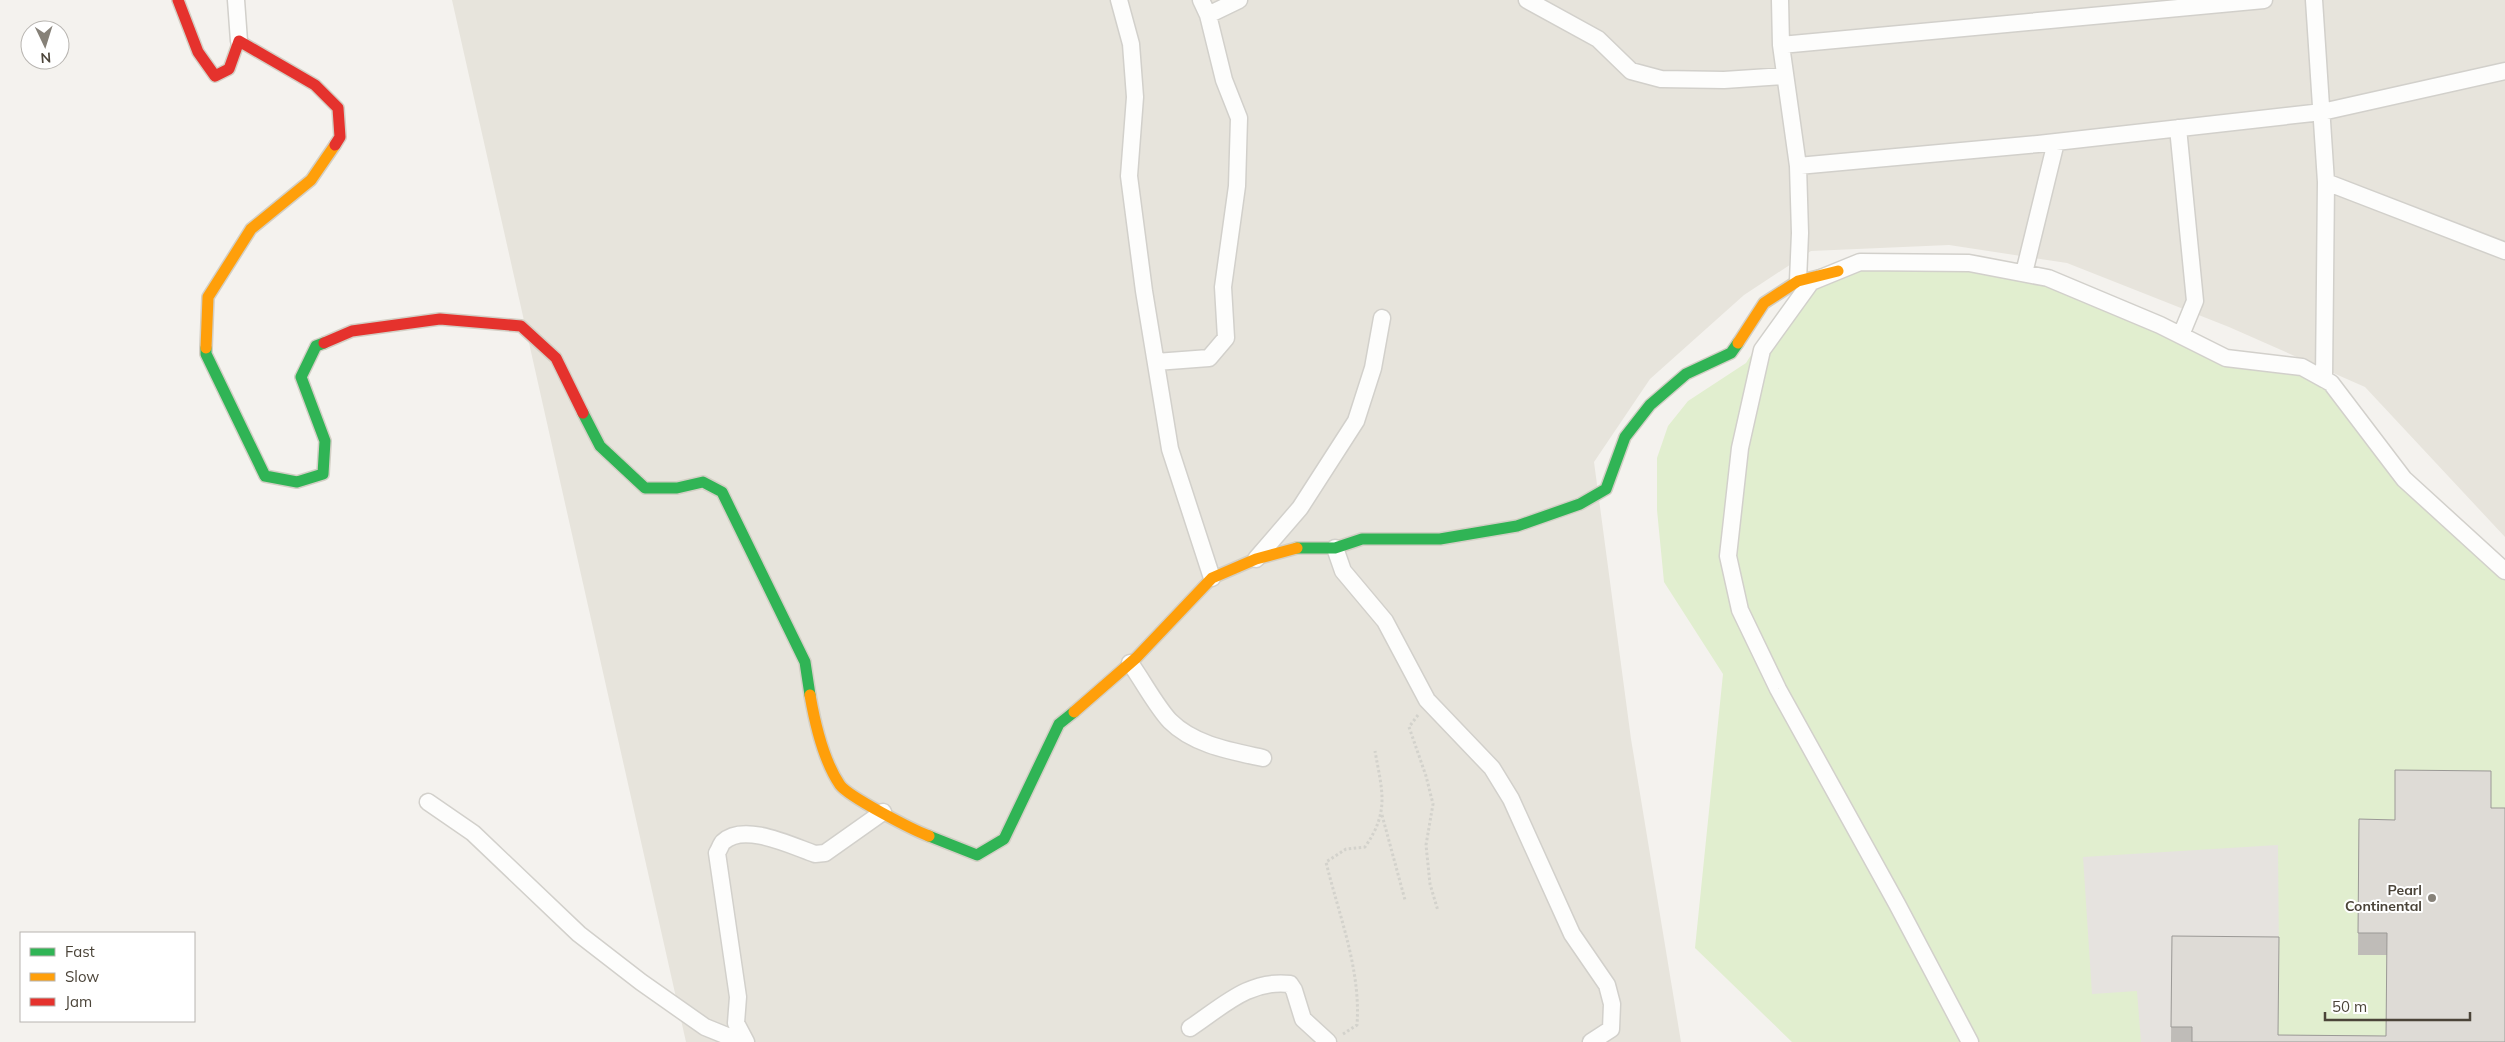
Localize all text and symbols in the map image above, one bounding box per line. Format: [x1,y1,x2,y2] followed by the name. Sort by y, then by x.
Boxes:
[20,20,70,70] north arrow
[40,49,52,67] text: N
[2345,881,2422,915] place label: Pearl Continental
[2426,892,2438,904] marker: Pearl Continental
[20,932,195,1022] legend
[65,942,95,961] text: Fast
[65,967,99,986] text: Slow
[2325,990,2470,1022] scale bar
[65,992,92,1011] text: Jam
[2332,997,2367,1016] text: 50 m

